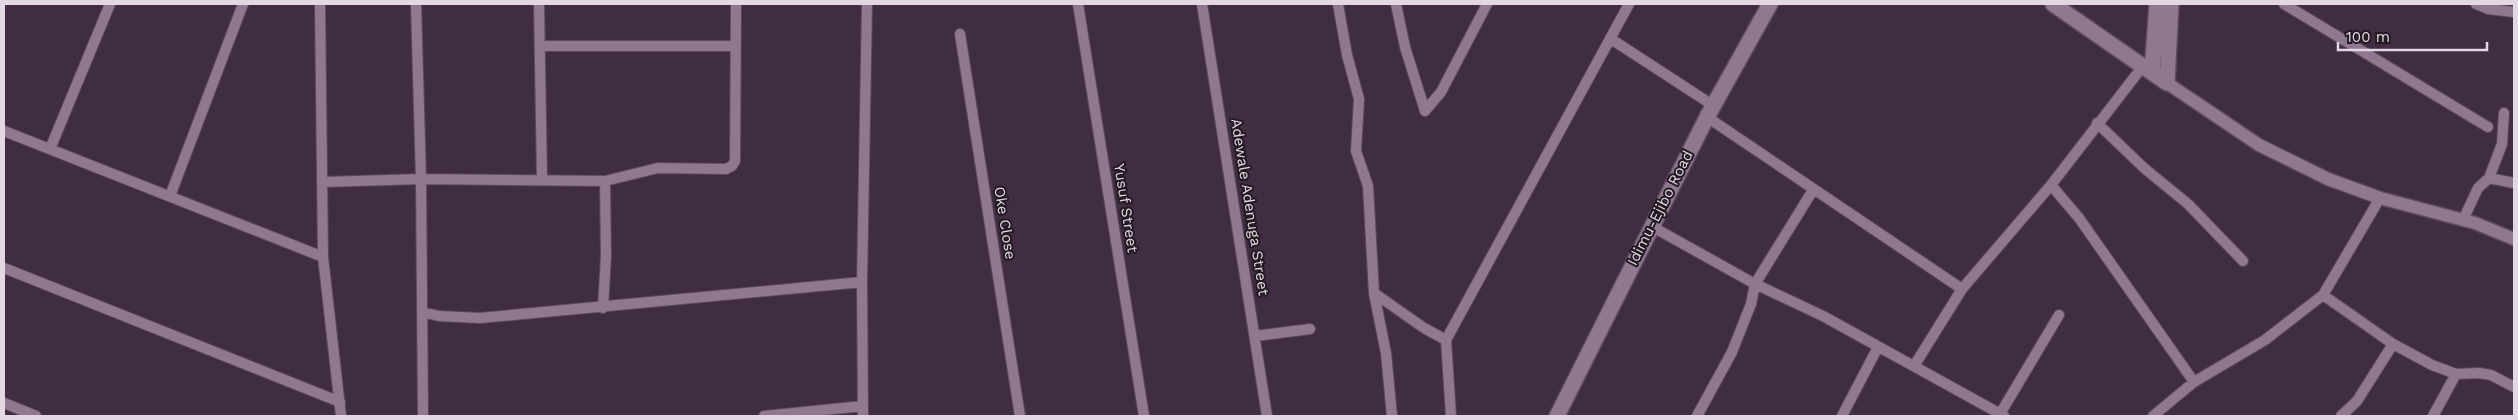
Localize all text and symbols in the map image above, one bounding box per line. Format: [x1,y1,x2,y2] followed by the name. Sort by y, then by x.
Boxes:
[2338,20,2487,52] scale bar
[2346,28,2390,46] text: 100 m
[1227,117,1273,298] street label: Adewale Adenuga Street
[1623,148,1697,268] street label: Idimu-Ejibo Road
[1110,162,1142,254] street label: Yusuf Street
[990,185,1020,261] street label: Oke Close

